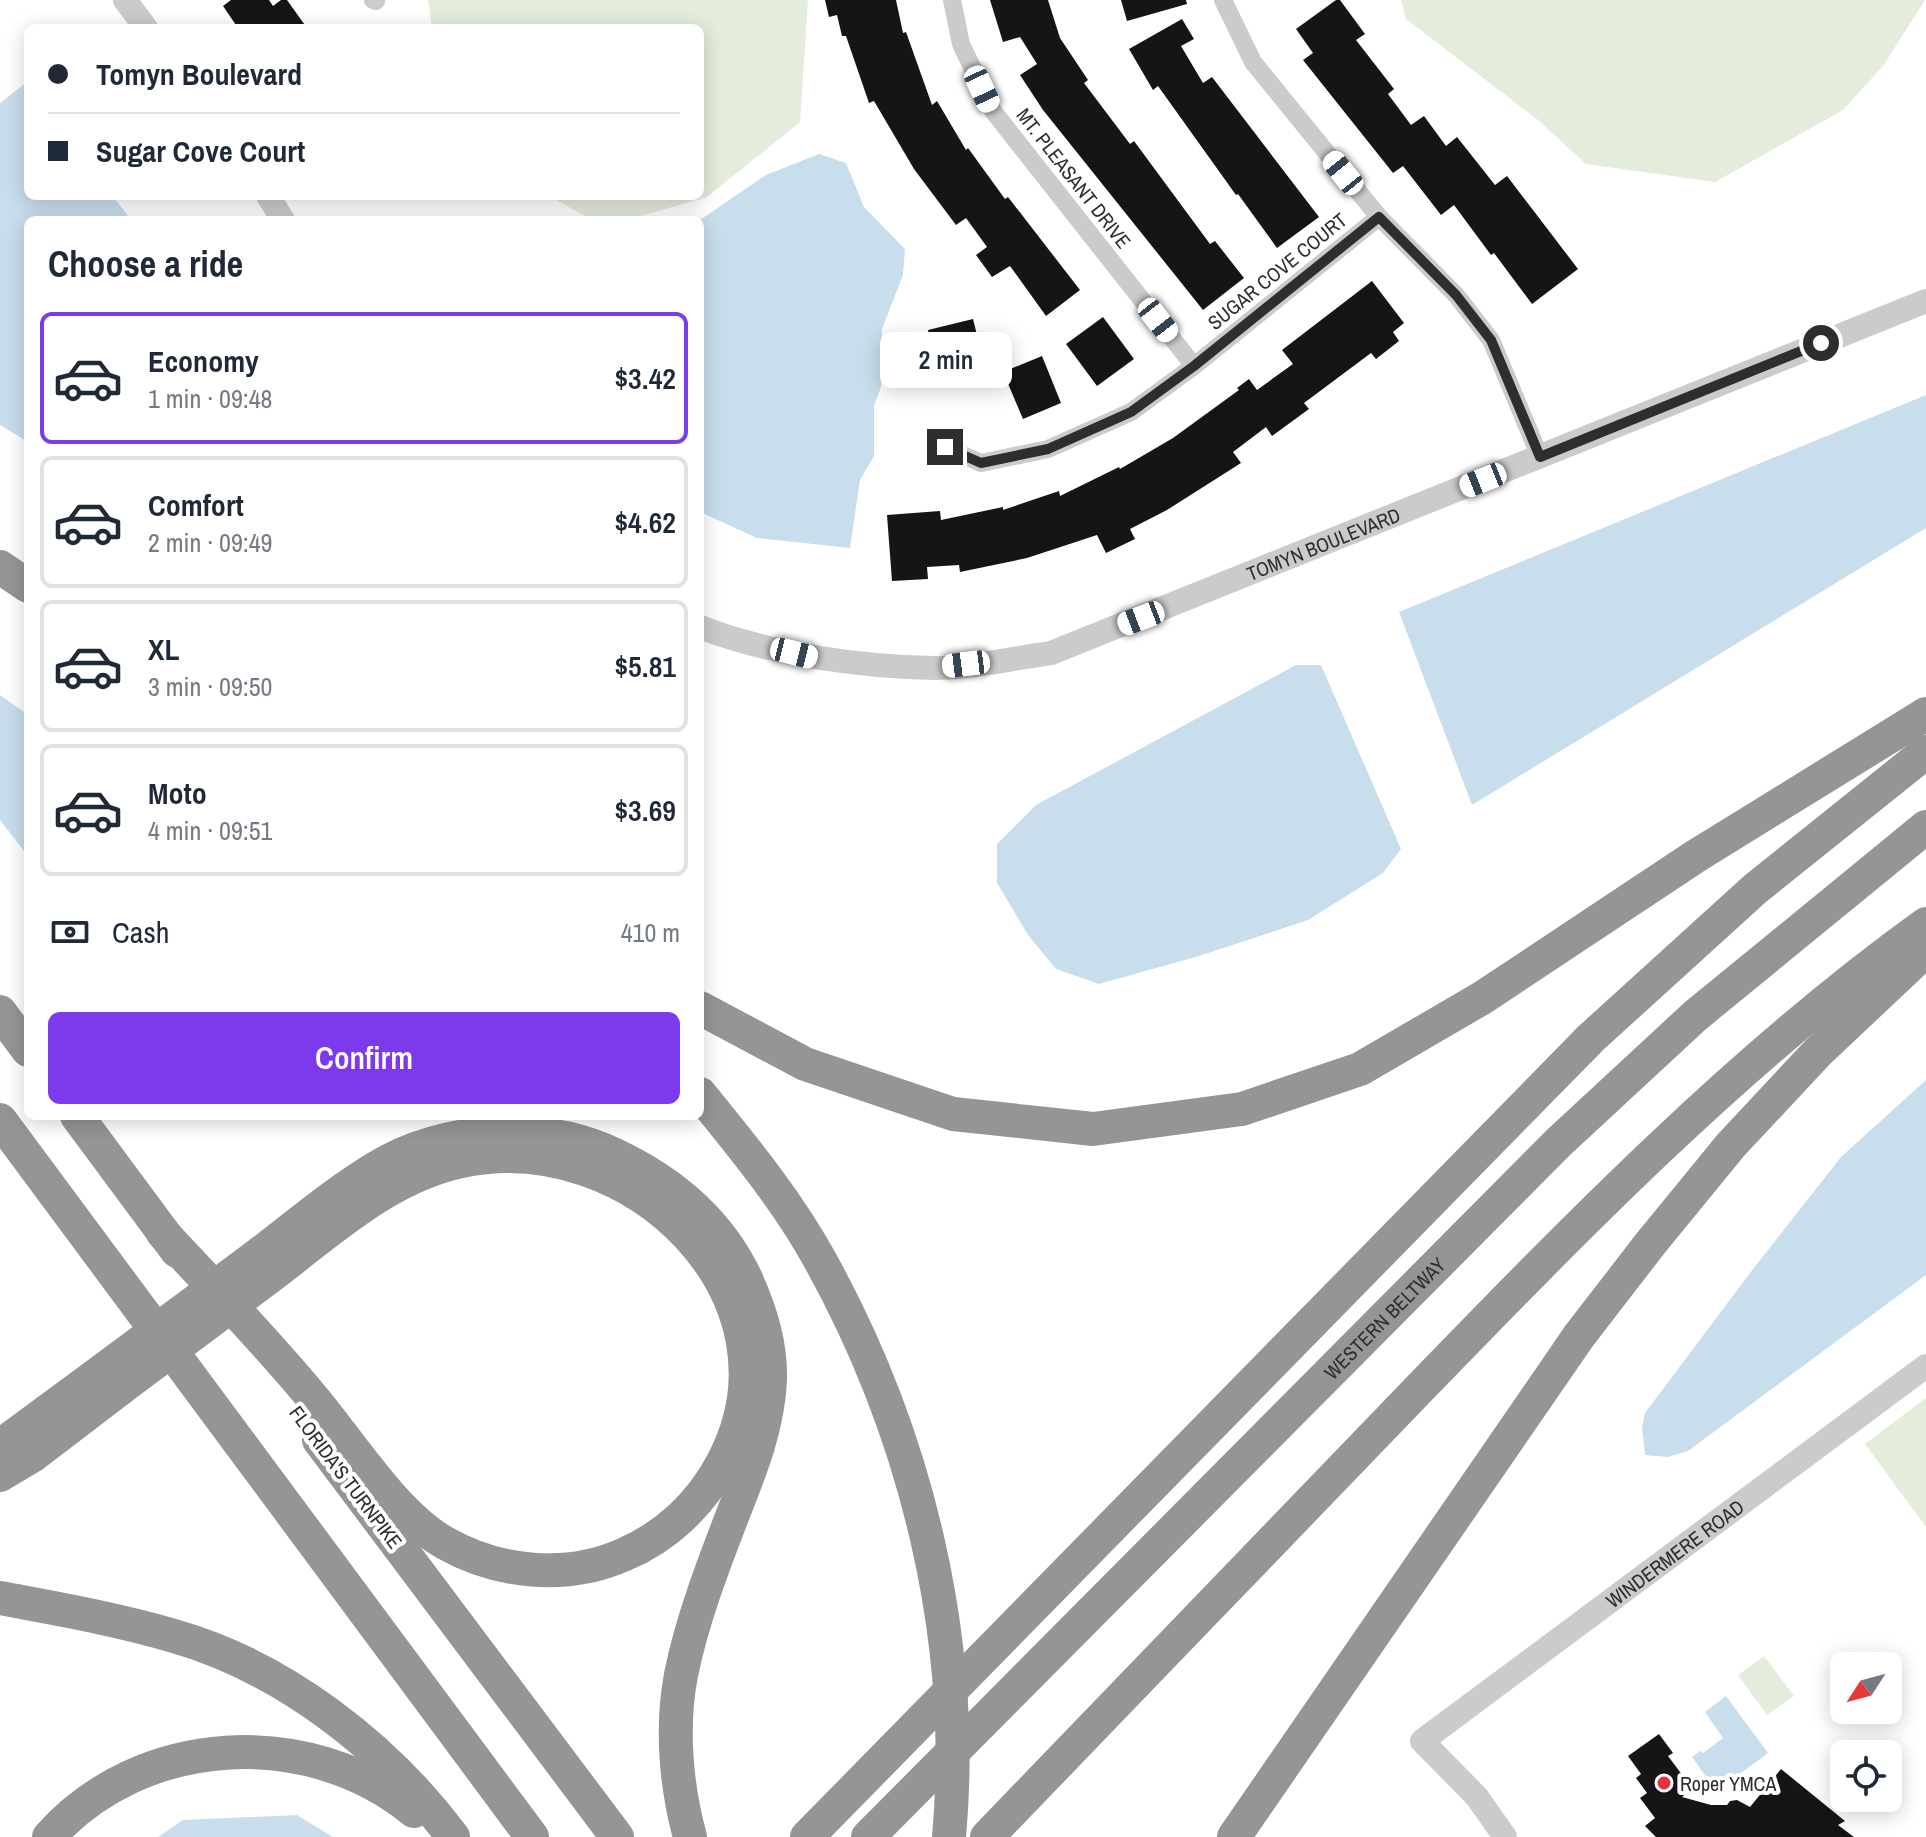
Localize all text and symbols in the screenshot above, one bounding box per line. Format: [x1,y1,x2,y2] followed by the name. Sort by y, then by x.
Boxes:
[96,54,302,94] text: Tomyn Boulevard
[961,62,1003,116] car
[1011,102,1137,254] street label: MT. PLEASANT DRIVE
[96,131,305,171] text: Sugar Cove Court
[1319,147,1367,199] car
[1202,206,1352,336] street label: SUGAR COVE COURT
[48,240,243,288] text: Choose a ride
[1134,294,1182,346] car
[1803,325,1839,361] route start
[879,331,1011,387] callout: 2 min
[148,341,259,381] text: Economy
[52,342,124,414] icon: car
[919,342,973,377] text: 2 min
[614,358,676,398] text: $3.42
[148,381,272,416] text: 1 min · 09:48
[927,429,963,465] route end
[1456,460,1510,500] car
[148,485,244,525] text: Comfort
[52,486,124,558] icon: car
[1242,501,1404,587] street label: TOMYN BOULEVARD
[614,502,676,542] text: $4.62
[148,525,272,560] text: 2 min · 09:49
[1114,598,1168,638] car
[148,629,179,669] text: XL
[52,630,124,702] icon: car
[768,636,820,670] car
[614,646,676,686] text: $5.81
[941,649,991,679] car
[148,669,272,704] text: 3 min · 09:50
[148,773,207,813] text: Moto
[52,774,124,846] icon: car
[614,790,676,830] text: $3.69
[148,813,272,848] text: 4 min · 09:51
[48,910,92,954] icon: cash
[112,912,169,952] text: Cash
[621,915,680,950] text: 410 m
[48,1012,680,1104] button: Confirm
[1317,1251,1451,1385] street label: WESTERN BELTWAY
[283,1400,409,1554] street label: FLORIDA'S TURNPIKE
[1600,1493,1749,1614] street label: WINDERMERE ROAD
[1830,1652,1902,1724] north arrow
[1830,1652,1902,1812] map controls
[1830,1740,1902,1812] button: locate
[1680,1770,1776,1797] place label: Roper YMCA
[1655,1774,1673,1792] marker: Roper YMCA

